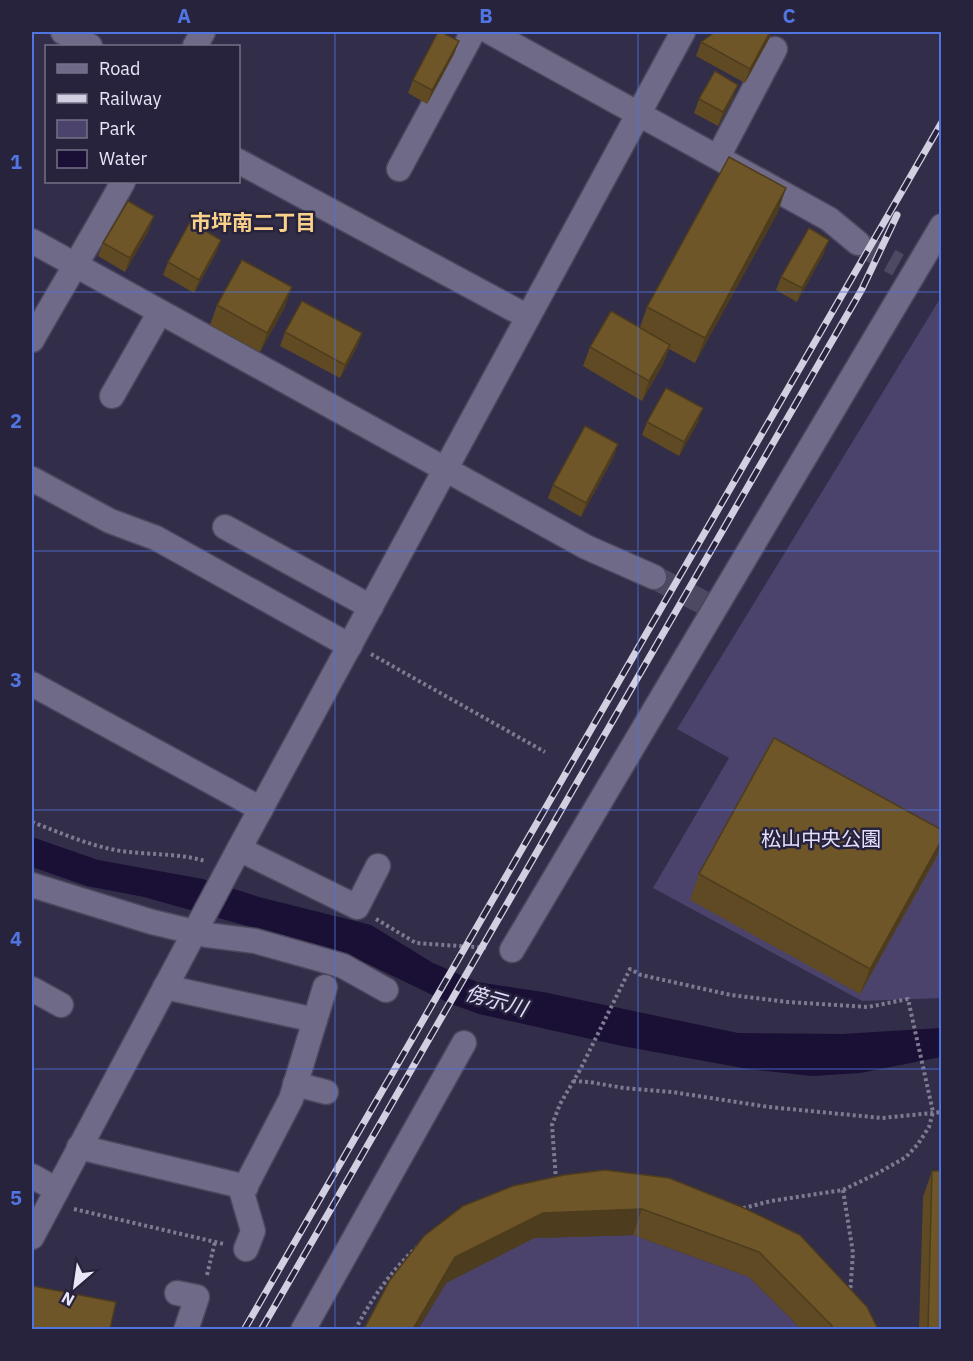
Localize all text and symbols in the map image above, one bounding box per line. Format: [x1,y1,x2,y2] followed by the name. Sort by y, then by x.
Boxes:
[177,2,191,29] text: A
[479,2,493,29] text: B
[782,2,796,29] text: C
[45,45,240,183] legend
[99,57,140,80] text: Road
[99,87,161,110] text: Railway
[99,117,136,140] text: Park
[99,147,148,170] text: Water
[10,148,22,175] text: 1
[190,208,316,236] district label: 市坪南二丁目
[10,407,22,434] text: 2
[10,666,22,693] text: 3
[761,825,881,852] park label: 松山中央公園
[10,925,22,952] text: 4
[462,978,532,1023] water label: 傍示川
[10,1184,22,1211] text: 5
[45,1256,105,1316] north arrow
[58,1288,78,1311] text: N

